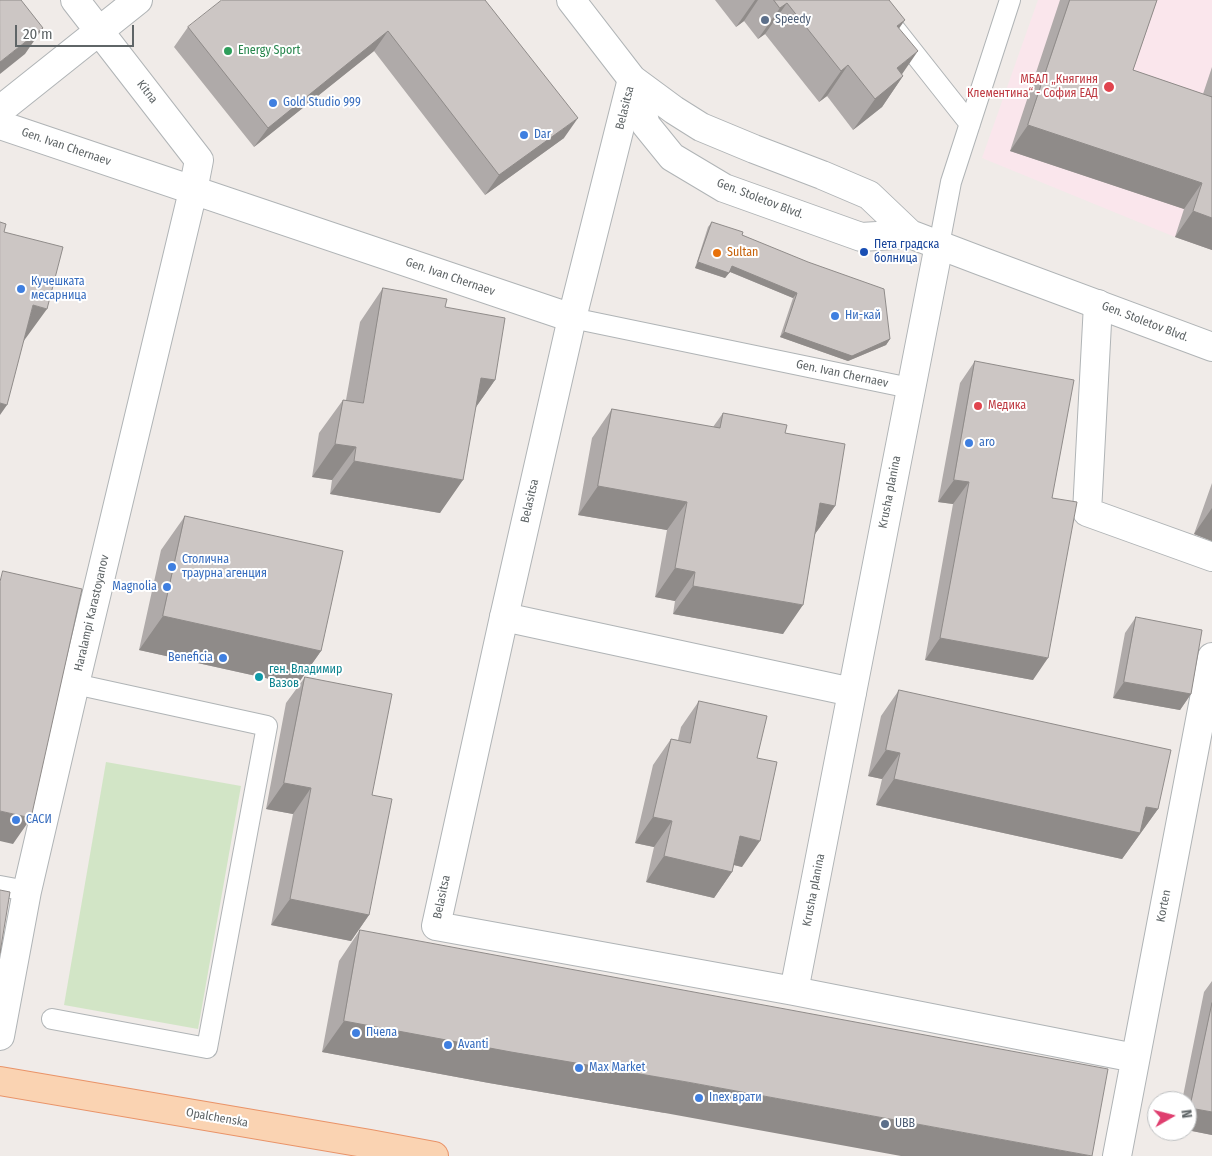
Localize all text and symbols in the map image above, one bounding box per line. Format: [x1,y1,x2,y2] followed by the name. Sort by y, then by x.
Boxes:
[775,13,811,27] place label: Speedy
[759,14,771,26] marker: Speedy
[18,15,136,47] scale bar
[23,25,53,43] text: 20 m
[238,44,300,58] place label: Energy Sport
[222,45,234,57] marker: Energy Sport
[967,73,1098,101] place label: МБАЛ „Княгиня Клементина“ - София ЕАД
[133,78,161,106] street label: Kitna
[1102,80,1116,94] marker: МБАЛ „Княгиня Клементина“ - София ЕАД
[613,85,637,131] street label: Belasitsa
[283,96,361,110] place label: Gold Studio 999
[267,97,279,109] marker: Gold Studio 999
[19,125,113,169] street label: Gen. Ivan Chernaev
[534,128,551,142] place label: Dar
[518,129,530,141] marker: Dar
[715,176,805,222] street label: Gen. Stoletov Blvd.
[874,238,939,266] place label: Пета градска болница
[727,246,758,260] place label: Sultan
[858,246,870,258] marker: Пета градска болница
[711,247,723,259] marker: Sultan
[403,255,497,299] street label: Gen. Ivan Chernaev
[31,275,87,303] place label: Кучешката месарница
[15,283,27,295] marker: Кучешката месарница
[1100,299,1190,345] street label: Gen. Stoletov Blvd.
[845,309,881,323] place label: Ни-кай
[829,310,841,322] marker: Ни-кай
[795,357,889,391] street label: Gen. Ivan Chernaev
[988,399,1026,413] place label: Медика
[972,400,984,412] marker: Медика
[979,436,995,450] place label: aro
[963,437,975,449] marker: aro
[876,454,904,530] street label: Krusha planina
[518,478,542,524] street label: Belasitsa
[72,553,112,673] street label: Haralampi Karastoyanov
[182,553,267,581] place label: Столична траурна агенция
[166,561,178,573] marker: Столична траурна агенция
[112,580,157,594] place label: Magnolia
[161,581,173,593] marker: Magnolia
[168,651,213,665] place label: Beneficia
[217,652,229,664] marker: Beneficia
[269,663,342,691] place label: ген. Владимир Вазов
[253,671,265,683] marker: ген. Владимир Вазов
[26,813,52,827] place label: САСИ
[10,814,22,826] marker: САСИ
[800,852,828,928] street label: Krusha planina
[430,874,454,920] street label: Belasitsa
[1154,889,1174,923] street label: Korten
[366,1026,397,1040] place label: Пчела
[350,1027,362,1039] marker: Пчела
[458,1038,489,1052] place label: Avanti
[442,1039,454,1051] marker: Avanti
[589,1061,645,1075] place label: Max Market
[573,1062,585,1074] marker: Max Market
[709,1091,762,1105] place label: Inex врати
[1147,1091,1197,1141] north arrow
[693,1092,705,1104] marker: Inex врати
[185,1105,249,1131] street label: Opalchenska
[1177,1109,1195,1119] text: N
[895,1117,915,1131] place label: UBB
[879,1118,891,1130] marker: UBB

